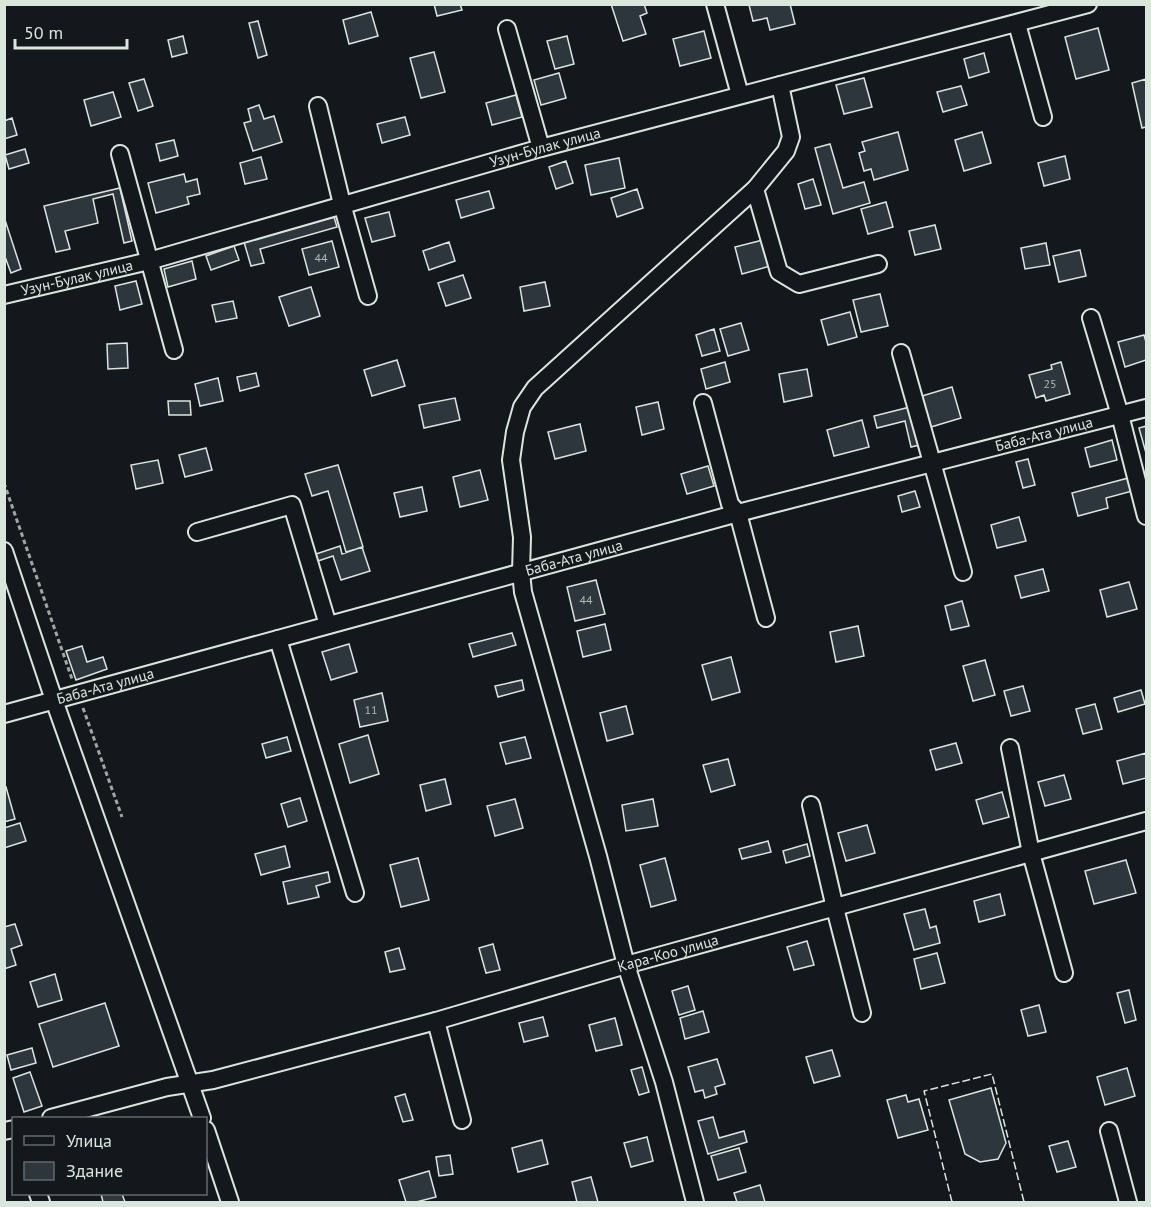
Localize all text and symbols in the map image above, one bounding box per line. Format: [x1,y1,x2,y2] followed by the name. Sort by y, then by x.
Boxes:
[15,12,128,50] scale bar
[24,21,63,44] text: 50 m
[487,123,602,171] street label: Узун-Булак улица
[314,250,328,265] house number: 44
[19,255,135,300] street label: Узун-Булак улица
[1043,376,1057,391] house number: 25
[993,412,1095,455] street label: Баба-Ата улица
[523,535,625,580] street label: Баба-Ата улица
[579,592,593,607] house number: 44
[54,663,156,708] street label: Баба-Ата улица
[364,702,378,717] house number: 11
[615,930,721,976] street label: Кара-Коо улица
[12,1117,207,1195] legend
[66,1129,112,1152] text: Улица
[66,1159,123,1182] text: Здание

